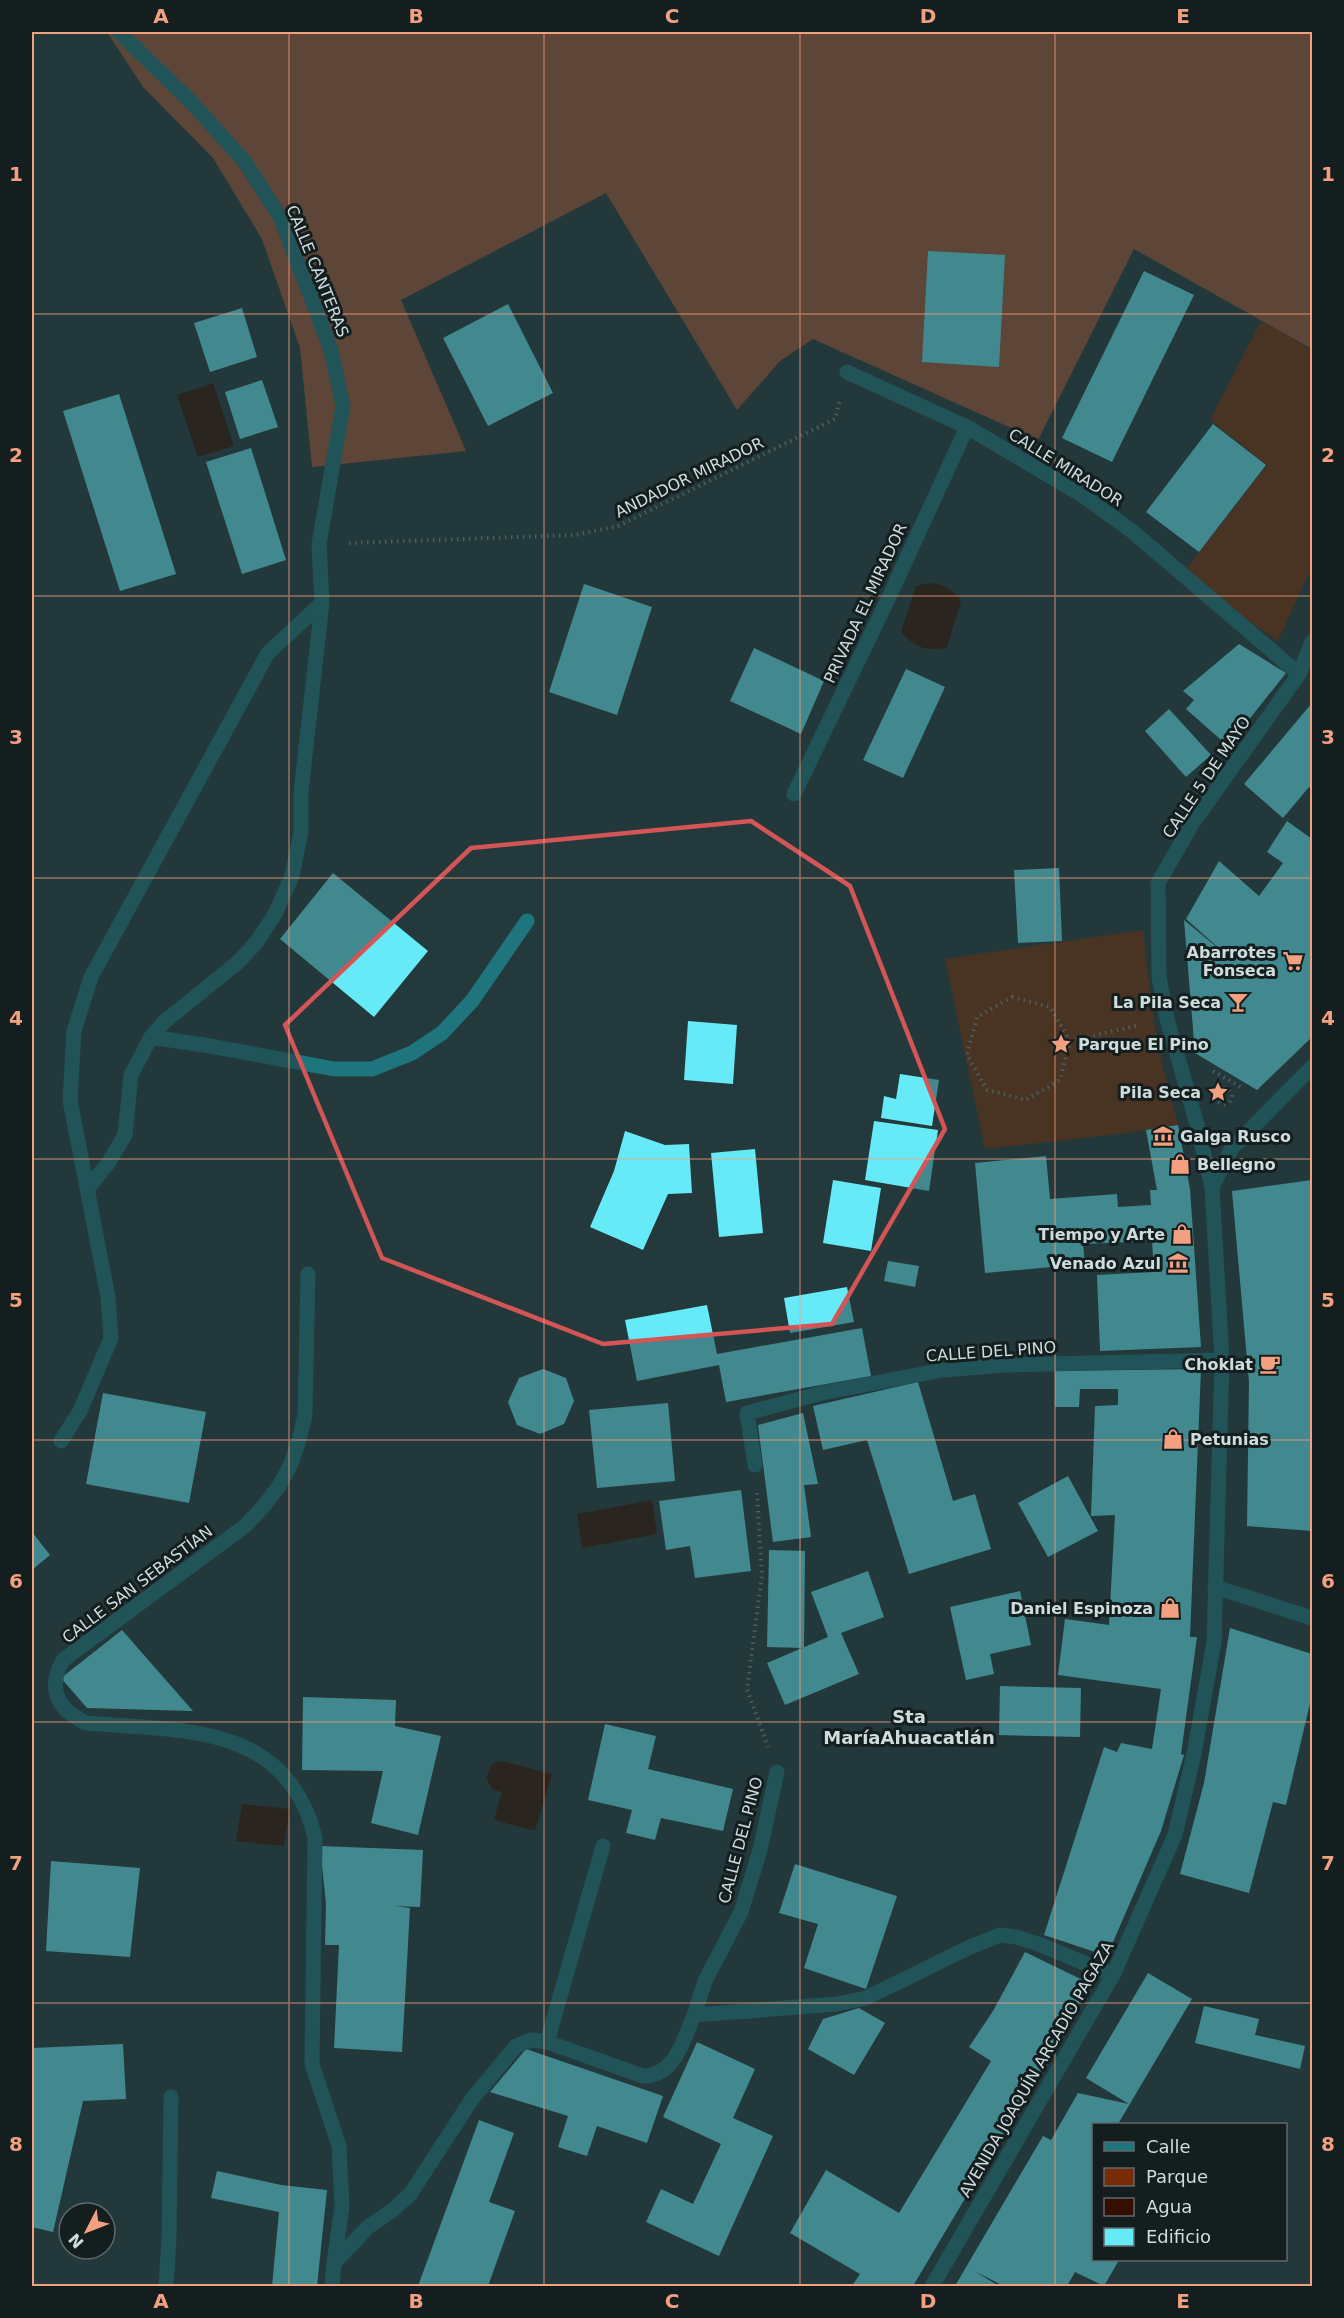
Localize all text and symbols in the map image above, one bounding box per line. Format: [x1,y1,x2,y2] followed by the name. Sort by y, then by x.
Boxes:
[153,4,169,28] text: A
[408,4,424,28] text: B
[665,4,679,28] text: C
[920,4,936,28] text: D
[1176,4,1190,28] text: E
[9,162,23,186] text: 1
[1321,162,1335,186] text: 1
[282,202,353,340] street label: CALLE CANTERAS
[1005,425,1126,510] street label: CALLE MIRADOR
[612,433,767,522] street label: ANDADOR MIRADOR
[9,443,23,467] text: 2
[1321,443,1335,467] text: 2
[820,520,911,686] street label: PRIVADA EL MIRADOR
[1159,713,1254,842] street label: CALLE 5 DE MAYO
[9,725,23,749] text: 3
[1321,725,1335,749] text: 3
[1187,943,1276,980] place label: Abarrotes Fonseca
[1281,949,1305,973] supermarket icon: Abarrotes Fonseca
[1226,990,1250,1014] bar icon: La Pila Seca
[1113,993,1221,1012] place label: La Pila Seca
[9,1006,23,1030] text: 4
[1321,1006,1335,1030] text: 4
[1049,1032,1073,1056] place icon: Parque El Pino
[1078,1035,1209,1054] place label: Parque El Pino
[1206,1080,1230,1104] place icon: Pila Seca
[1119,1083,1201,1102] place label: Pila Seca
[1151,1124,1175,1148] museum icon: Galga Rusco
[1180,1127,1291,1146] place label: Galga Rusco
[1168,1152,1192,1176] shop icon: Bellegno
[1197,1155,1276,1174] place label: Bellegno
[1170,1222,1194,1246] shop icon: Tiempo y Arte
[1038,1225,1165,1244] place label: Tiempo y Arte
[1166,1251,1190,1275] museum icon: Venado Azul
[1050,1254,1161,1273] place label: Venado Azul
[9,1288,23,1312] text: 5
[1321,1288,1335,1312] text: 5
[925,1337,1057,1366] street label: CALLE DEL PINO
[1258,1352,1282,1376] cafe icon: Choklat
[1184,1355,1253,1374] place label: Choklat
[1161,1427,1185,1451] shop icon: Petunias
[1190,1430,1269,1449] place label: Petunias
[58,1522,216,1647] street label: CALLE SAN SEBASTÍAN
[9,1569,23,1593] text: 6
[1321,1569,1335,1593] text: 6
[1158,1596,1182,1620] shop icon: Daniel Espinoza
[1010,1599,1153,1618] place label: Daniel Espinoza
[823,1706,995,1748] district label: Sta MaríaAhuacatlán
[714,1775,767,1906] street label: CALLE DEL PINO
[9,1851,23,1875] text: 7
[1321,1851,1335,1875] text: 7
[955,1938,1118,2201] street label: AVENIDA JOAQUÍN ARCADIO PAGAZA
[1092,2123,1287,2261] legend
[9,2132,23,2156] text: 8
[1321,2132,1335,2156] text: 8
[1146,2136,1191,2157] text: Calle
[1146,2166,1208,2187] text: Parque
[1146,2196,1192,2217] text: Agua
[57,2201,117,2261] north arrow
[1146,2226,1211,2247] text: Edificio
[65,2229,88,2252] text: N
[153,2289,169,2313] text: A
[408,2289,424,2313] text: B
[665,2289,679,2313] text: C
[920,2289,936,2313] text: D
[1176,2289,1190,2313] text: E

